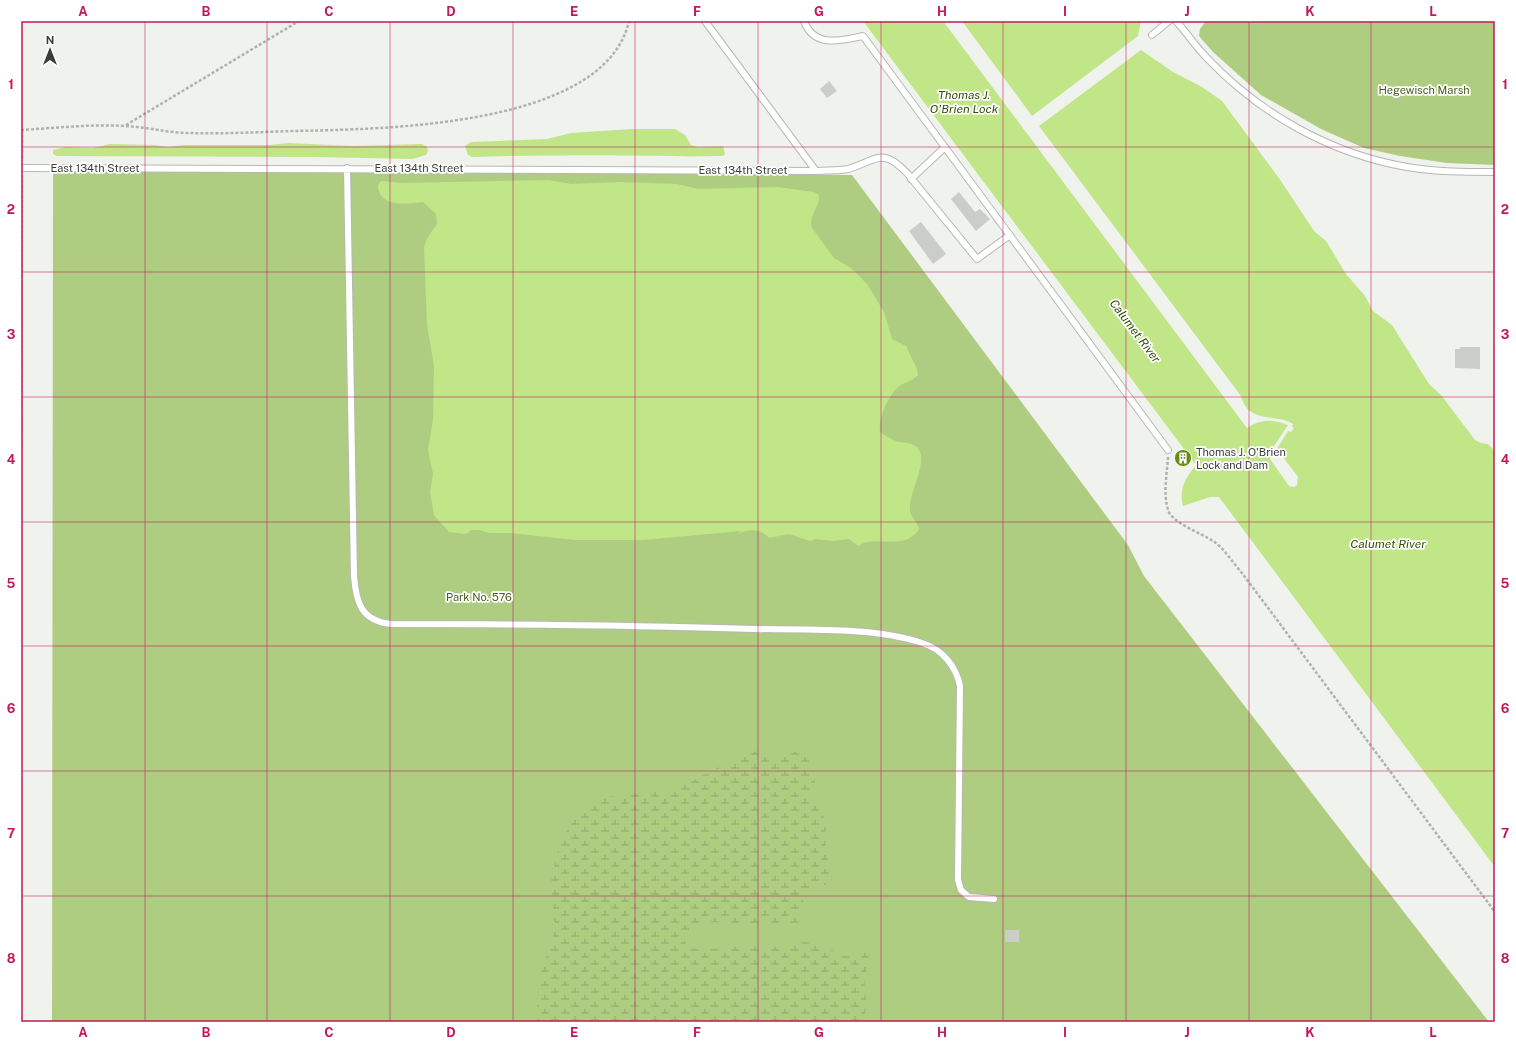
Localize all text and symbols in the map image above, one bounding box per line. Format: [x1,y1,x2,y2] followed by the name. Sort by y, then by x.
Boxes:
[78,4,88,19] text: A
[202,4,211,19] text: B
[324,4,334,19] text: C
[446,4,456,19] text: D
[570,4,578,19] text: E
[693,4,701,19] text: F
[814,4,824,19] text: G
[937,4,947,19] text: H
[1063,4,1067,19] text: I
[1184,4,1190,19] text: J
[1305,4,1315,19] text: K
[1429,4,1437,19] text: L
[30,30,70,70] north arrow
[46,34,54,46] text: N
[8,77,14,92] text: 1
[1502,77,1508,92] text: 1
[1378,84,1470,96] park label: Hegewisch Marsh
[930,88,999,116] water label: Thomas J. O'Brien Lock
[51,162,139,174] street label: East 134th Street
[375,162,463,174] street label: East 134th Street
[699,164,787,176] street label: East 134th Street
[7,202,15,217] text: 2
[1501,202,1509,217] text: 2
[1107,297,1164,366] water label: Calumet River
[7,327,16,342] text: 3
[1501,327,1510,342] text: 3
[1196,446,1286,471] place label: Thomas J. O'Brien Lock and Dam
[1173,448,1193,468] building icon: Thomas J. O'Brien Lock and Dam
[7,452,16,467] text: 4
[1501,452,1510,467] text: 4
[1350,537,1426,551] water label: Calumet River
[7,576,16,591] text: 5
[1501,576,1510,591] text: 5
[446,591,512,603] park label: Park No. 576
[7,701,16,716] text: 6
[1501,701,1510,716] text: 6
[7,826,15,841] text: 7
[1501,826,1509,841] text: 7
[7,951,16,966] text: 8
[1501,951,1510,966] text: 8
[78,1025,88,1040] text: A
[202,1025,211,1040] text: B
[324,1025,334,1040] text: C
[446,1025,456,1040] text: D
[570,1025,578,1040] text: E
[693,1025,701,1040] text: F
[814,1025,824,1040] text: G
[937,1025,947,1040] text: H
[1063,1025,1067,1040] text: I
[1184,1025,1190,1040] text: J
[1305,1025,1315,1040] text: K
[1429,1025,1437,1040] text: L

